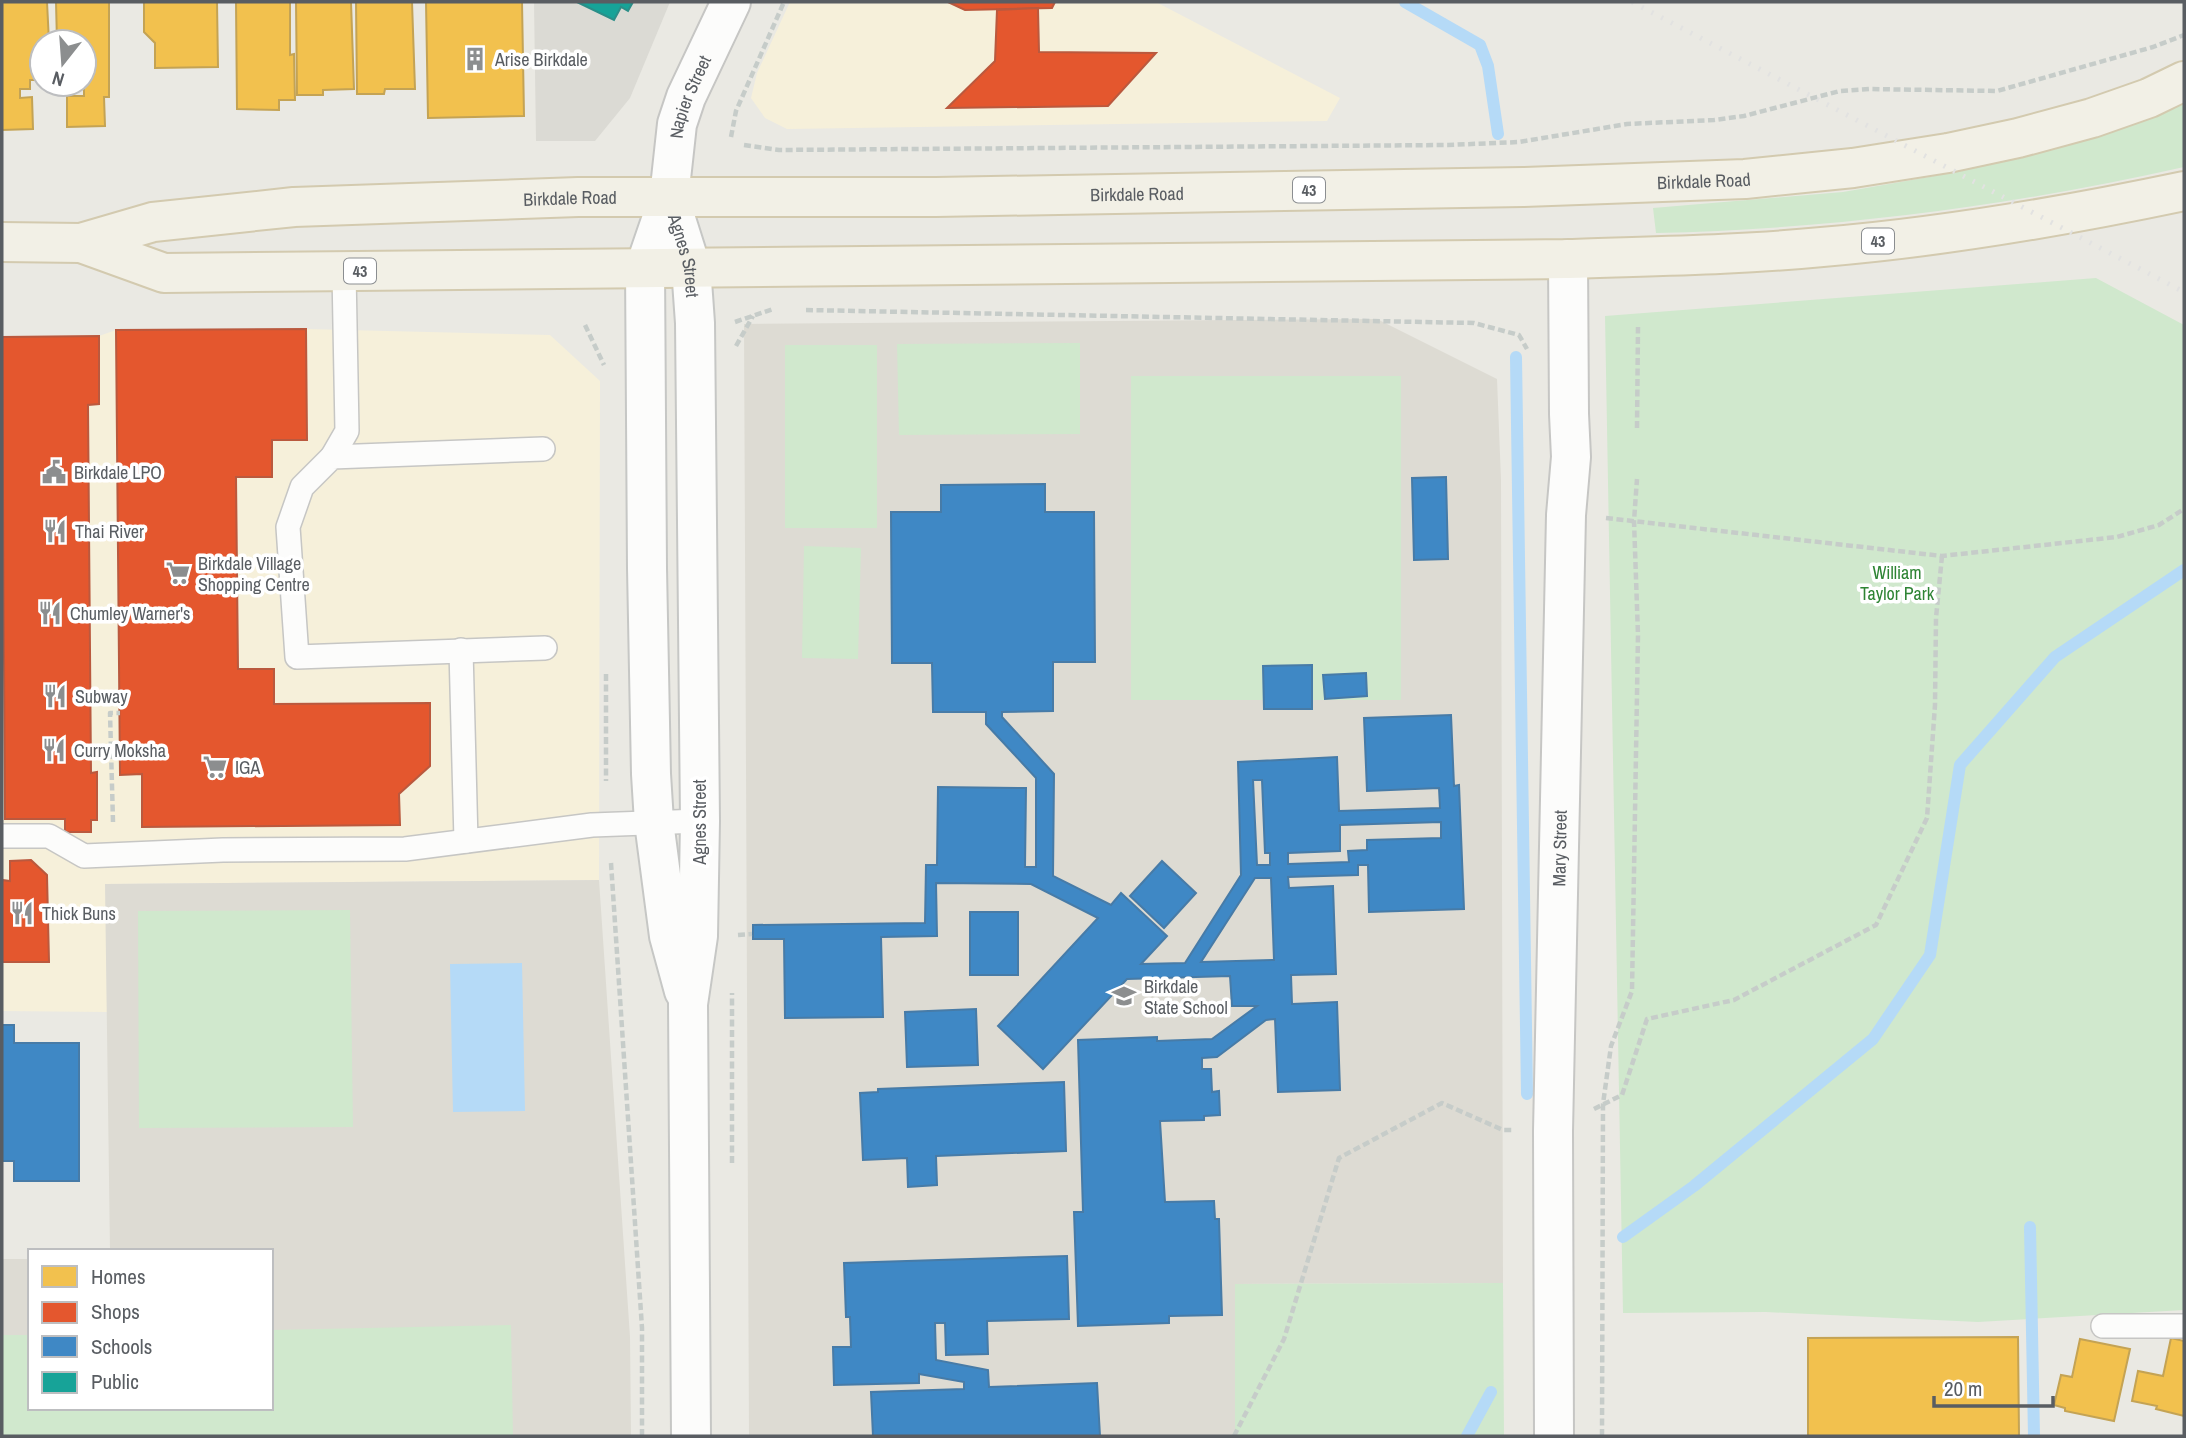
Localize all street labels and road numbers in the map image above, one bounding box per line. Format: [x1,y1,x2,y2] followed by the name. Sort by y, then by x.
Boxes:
[663,51,717,140] street label: Napier Street
[1657,166,1752,195] street label: Birkdale Road
[1293,178,1325,202] road number: 43
[1090,180,1184,207] street label: Birkdale Road
[523,185,617,211] street label: Birkdale Road
[662,210,706,298] street label: Agnes Street
[1862,229,1894,254] road number: 43
[344,258,376,284] road number: 43
[687,779,712,866] street label: Agnes Street
[1546,810,1572,887] street label: Mary Street

